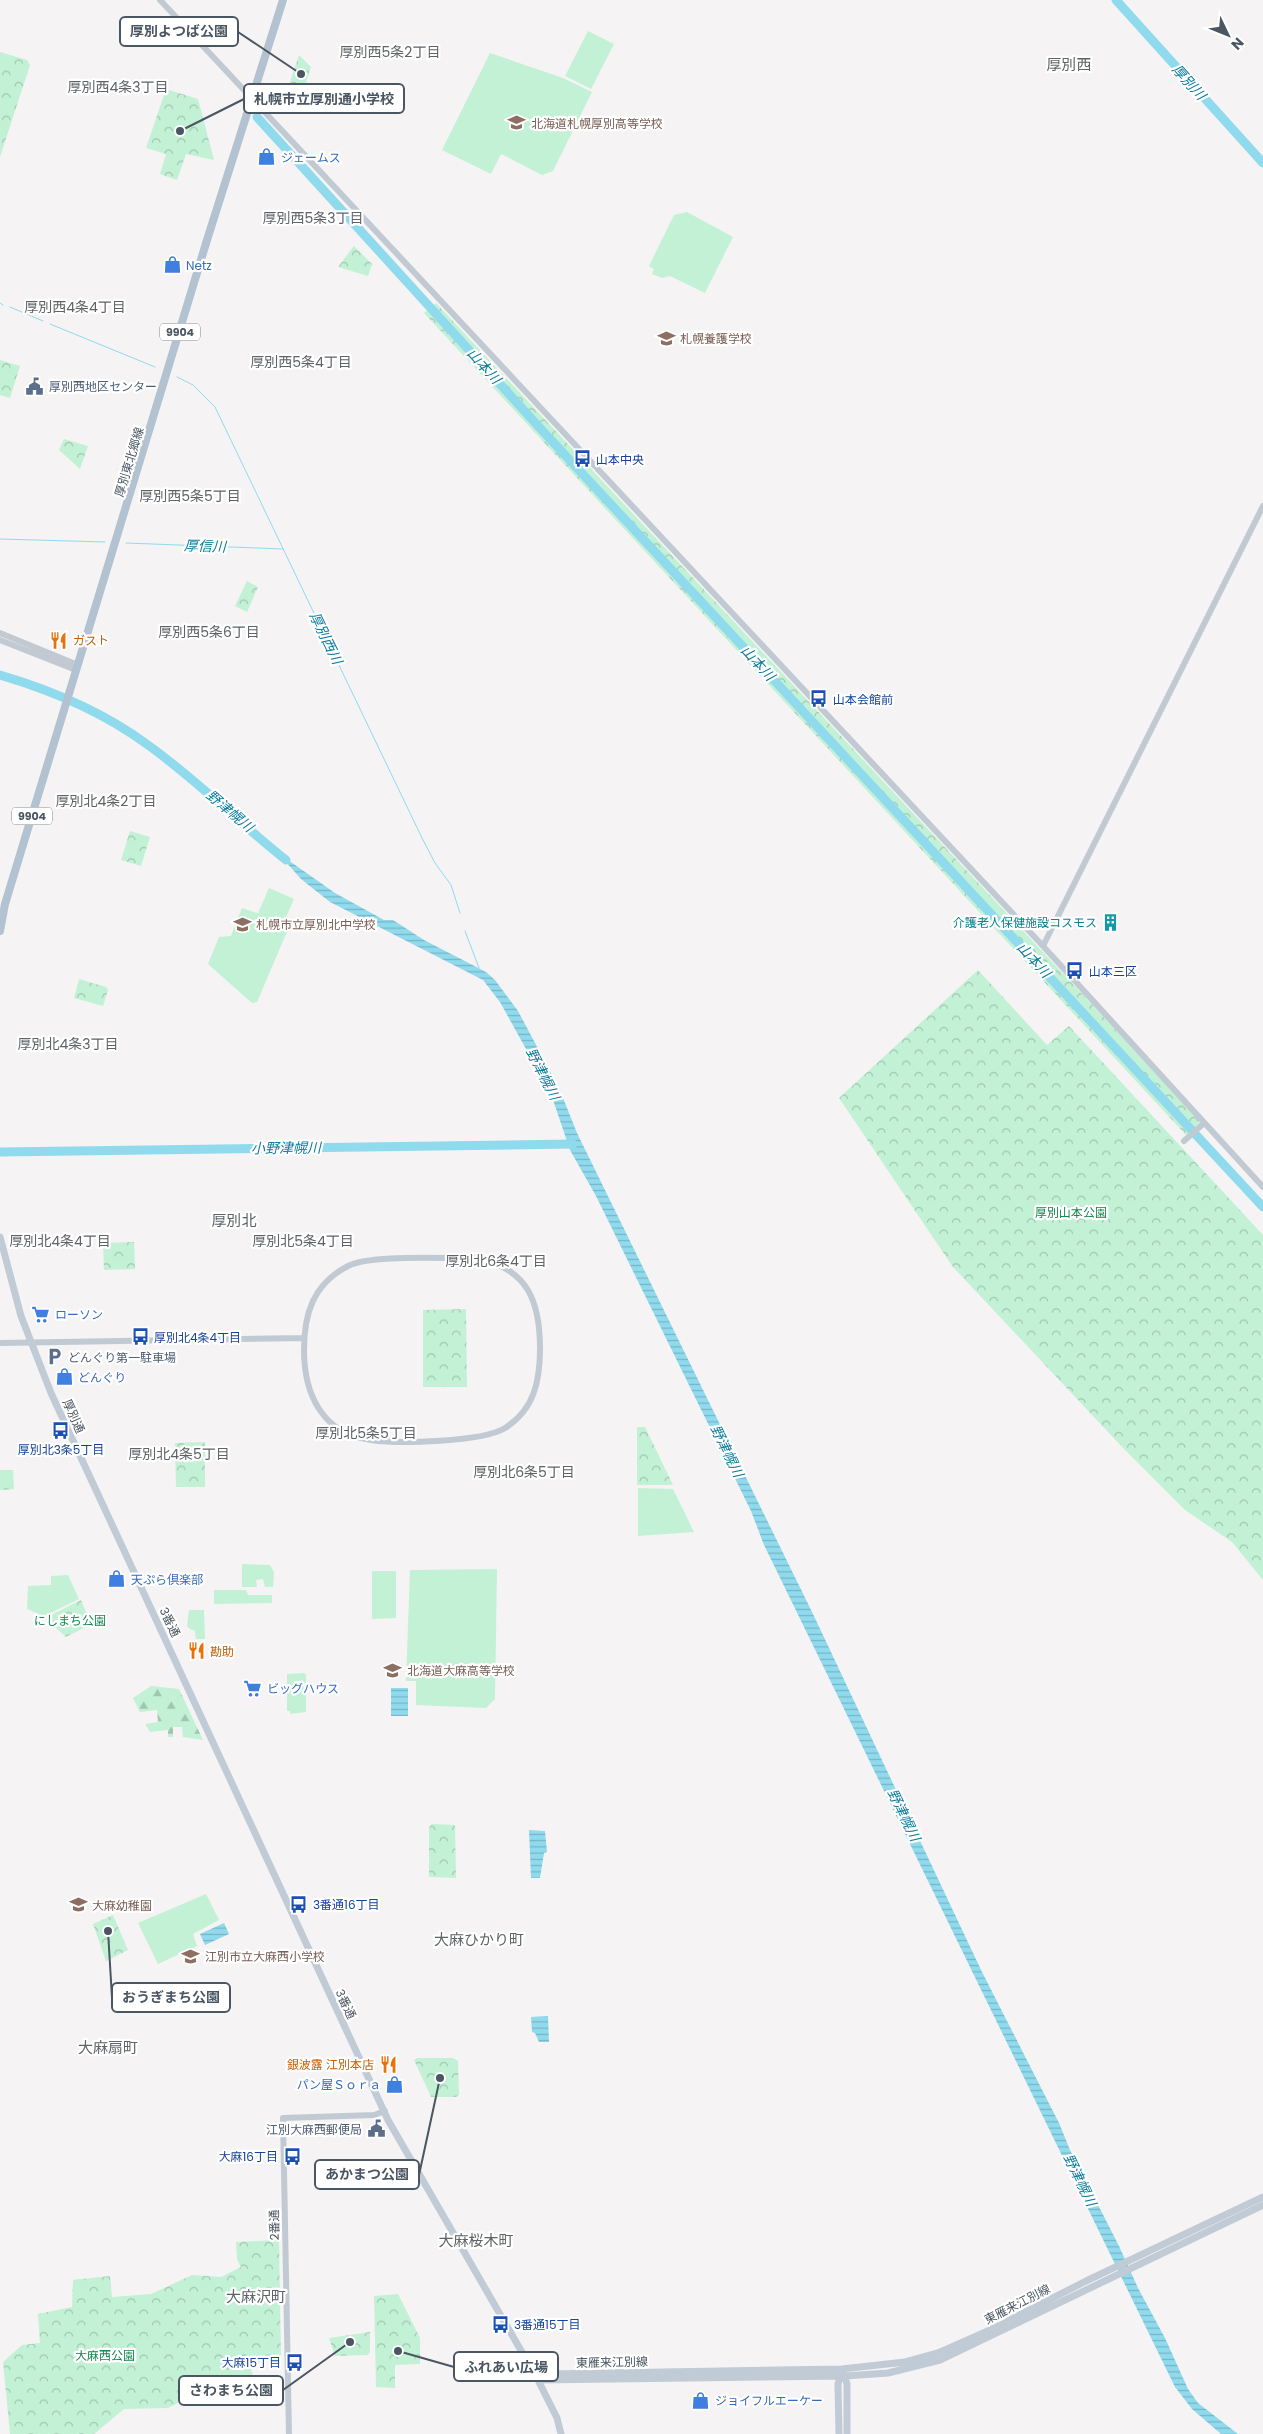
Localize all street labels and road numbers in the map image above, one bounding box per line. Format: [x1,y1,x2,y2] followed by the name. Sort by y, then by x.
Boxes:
[160,324,200,341] road number: 9904
[110,425,148,499] street label: 厚別東北郷線
[12,808,52,824] road number: 9904
[59,1396,89,1436] street label: 厚別通
[156,1604,184,1640] street label: 3番通
[332,1986,360,2022] street label: 3番通
[265,2209,283,2241] street label: 2番通
[981,2280,1053,2328] street label: 東雁来江別線
[576,2353,648,2371] street label: 東雁来江別線

